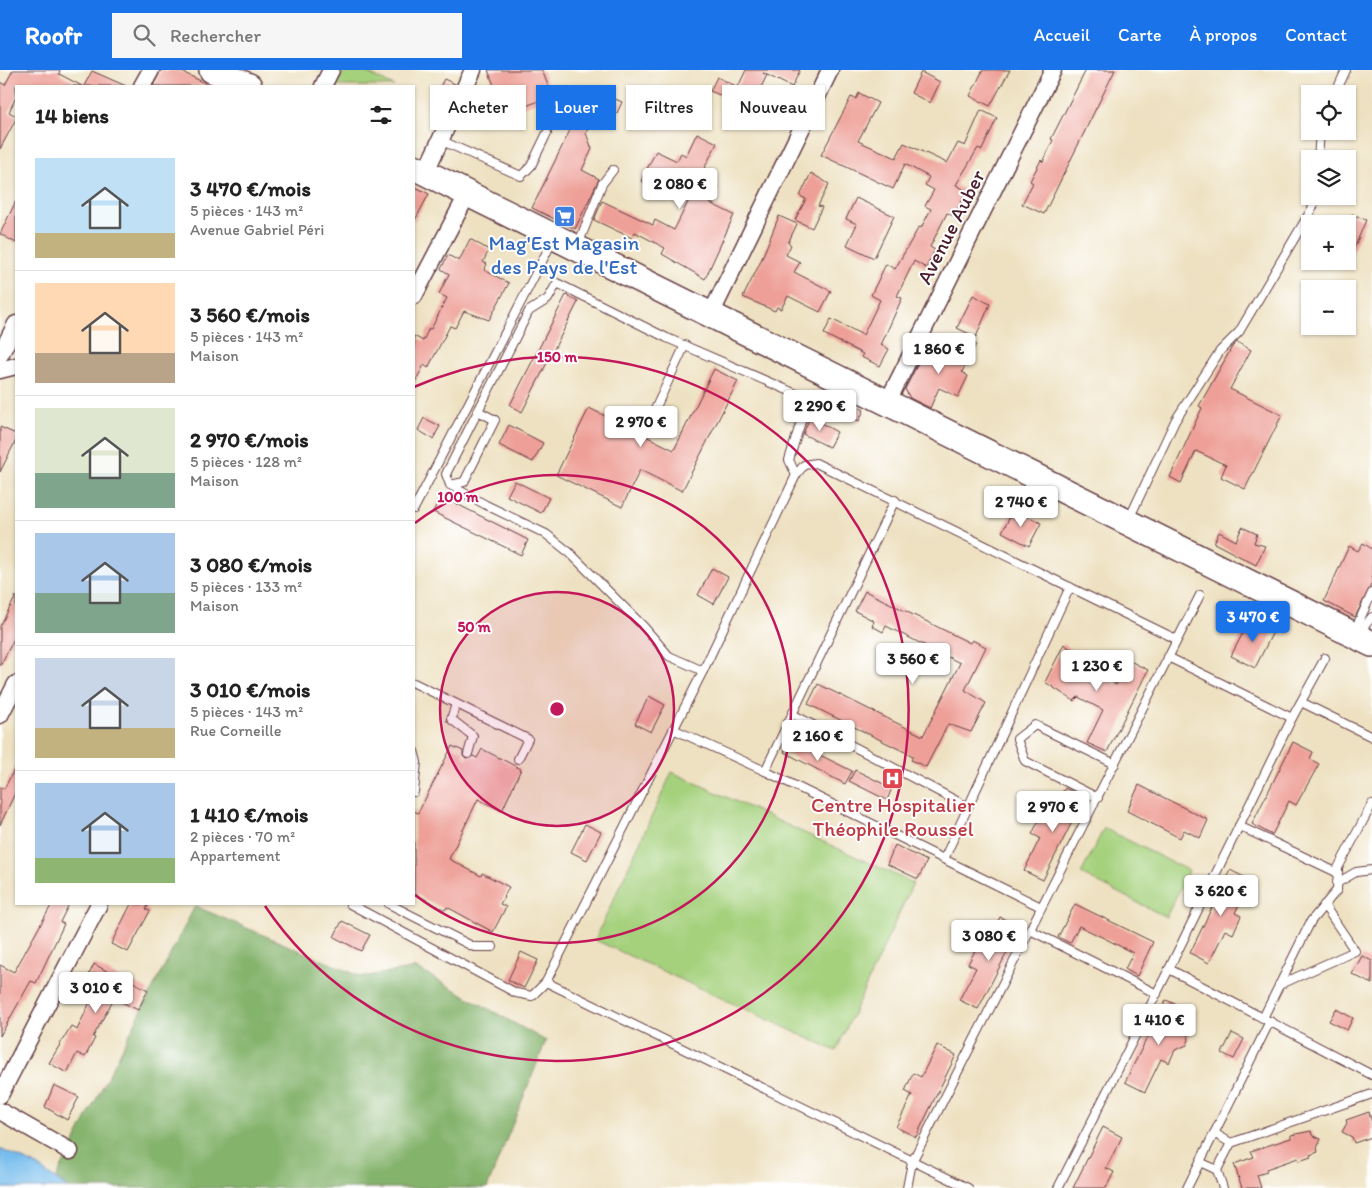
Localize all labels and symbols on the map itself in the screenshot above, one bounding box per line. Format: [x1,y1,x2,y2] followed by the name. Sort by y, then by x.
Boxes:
[911,165,990,288] street label: Avenue Auber
[634,168,726,210] pin: 2 080 €
[552,204,576,228] supermarket icon: Mag'Est Magasin des Pays de l'Est
[489,230,640,279] place label: Mag'Est Magasin des Pays de l'Est
[893,332,985,375] pin: 1 860 €
[537,348,577,366] text: 150 m
[774,390,866,432] pin: 2 290 €
[595,406,687,448] pin: 2 970 €
[975,486,1067,528] pin: 2 740 €
[437,488,479,506] text: 100 m
[1207,600,1299,643] pin: 3 470 €
[457,618,491,636] text: 50 m
[867,642,959,685] pin: 3 560 €
[1051,650,1143,692] pin: 1 230 €
[548,700,566,718] centre of rings
[772,720,864,762] pin: 2 160 €
[881,766,905,790] hospital icon: Centre Hospitalier Théophile Roussel
[1007,790,1099,833] pin: 2 970 €
[811,792,975,841] place label: Centre Hospitalier Théophile Roussel
[1175,874,1267,917] pin: 3 620 €
[943,920,1035,962] pin: 3 080 €
[50,972,142,1014] pin: 3 010 €
[1113,1004,1205,1046] pin: 1 410 €

